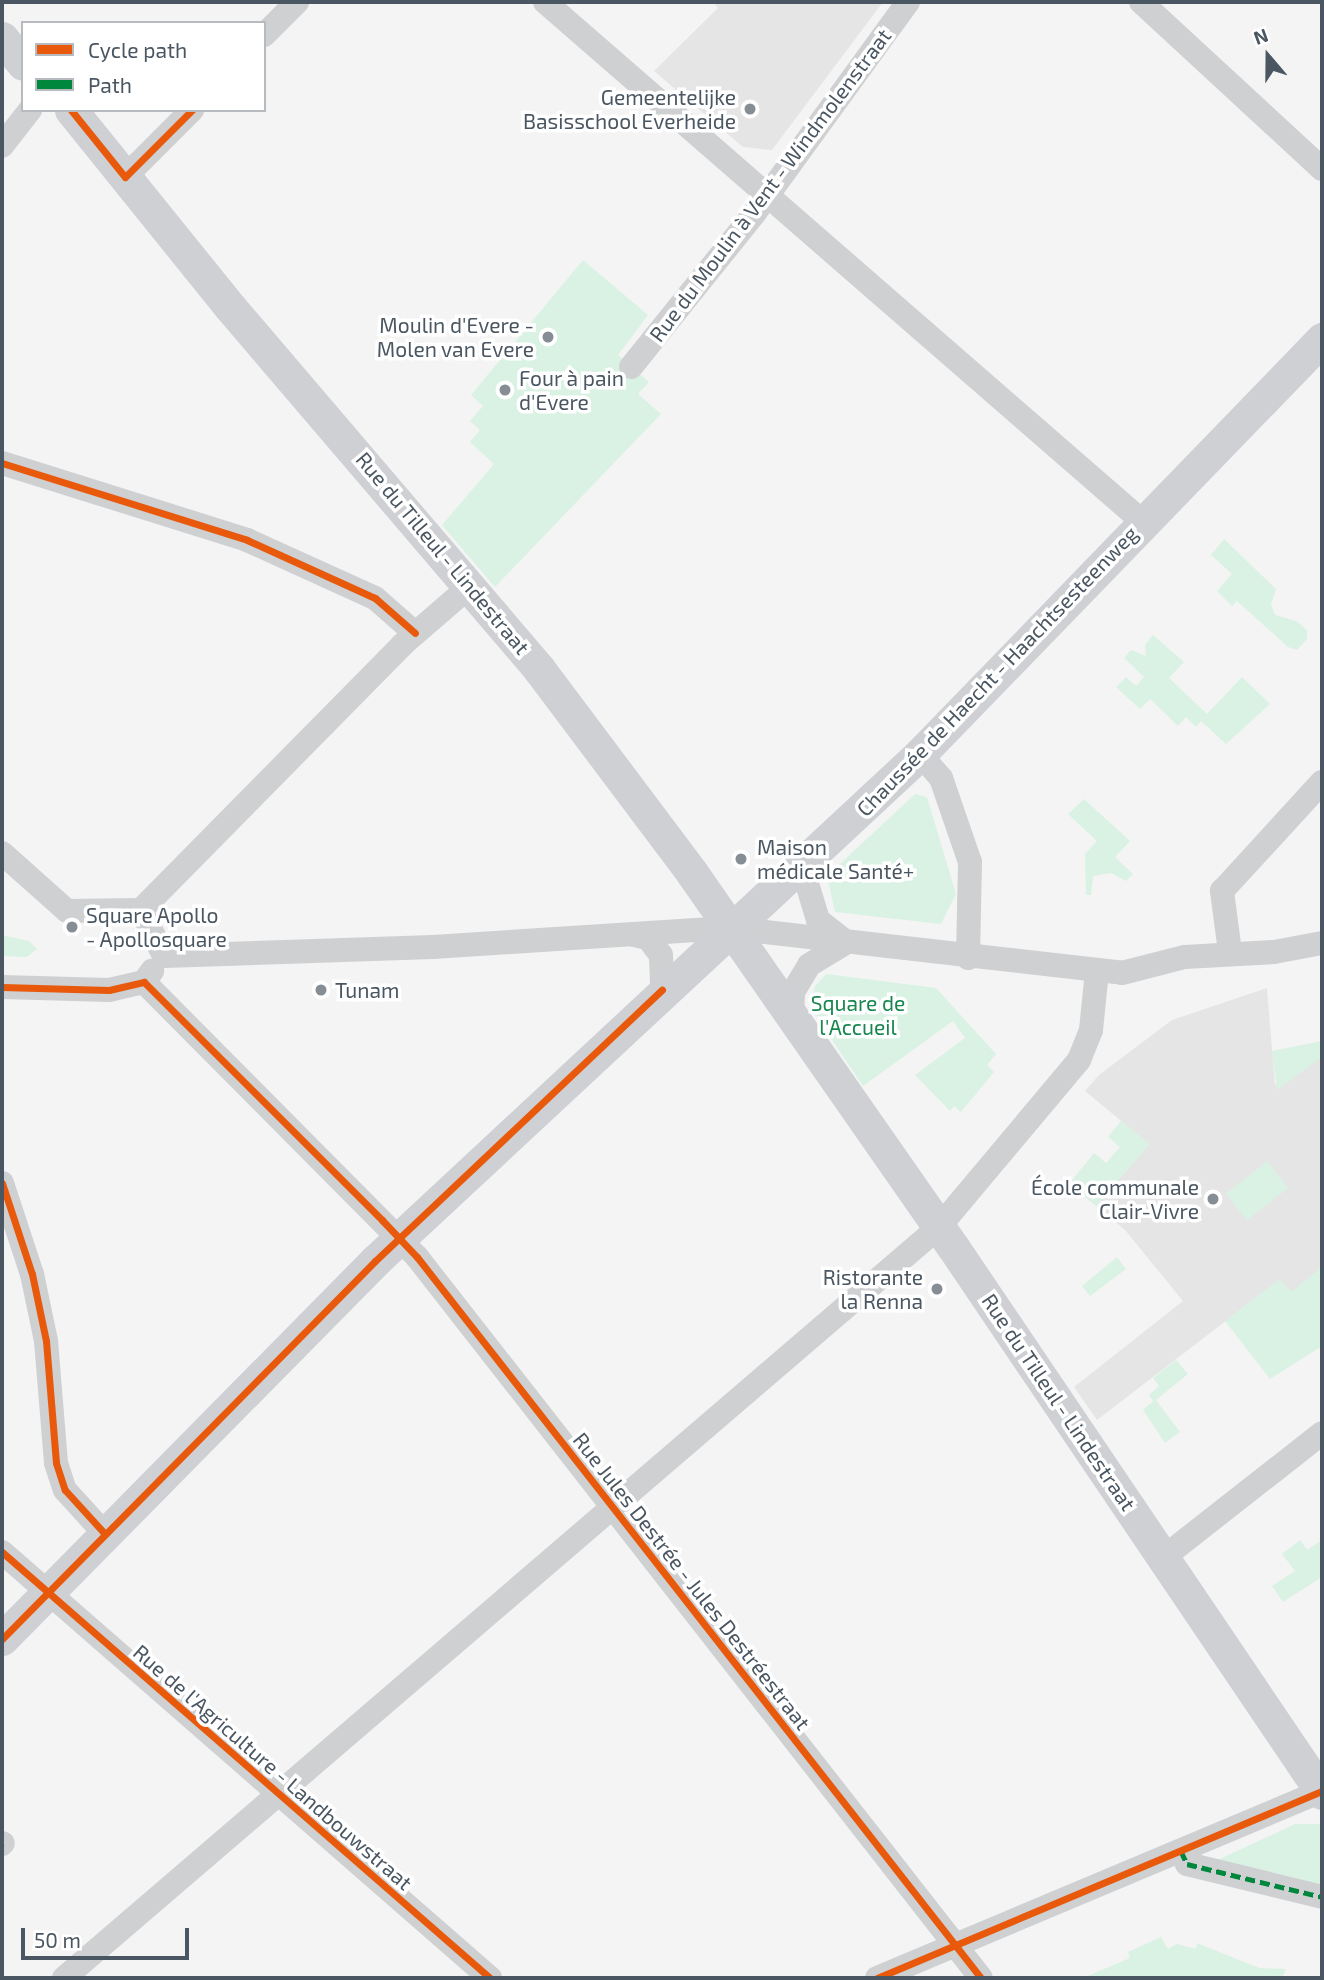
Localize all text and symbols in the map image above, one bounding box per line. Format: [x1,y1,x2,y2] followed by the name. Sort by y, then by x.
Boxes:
[21,21,266,112] legend
[1233,21,1303,91] north arrow
[644,23,896,347] street label: Rue du Moulin à Vent - Windmolenstraat
[1250,23,1271,49] text: N
[88,37,187,62] text: Cycle path
[88,72,132,97] text: Path
[523,84,736,134] place label: Gemeentelijke Basisschool Everheide
[742,101,758,117] marker: Gemeentelijke Basisschool Everheide
[376,312,534,362] place label: Moulin d'Evere - Molen van Evere
[540,329,556,345] marker: Moulin d'Evere - Molen van Evere
[519,365,624,415] place label: Four à pain d'Evere
[497,382,513,398] marker: Four à pain d'Evere
[351,446,535,660] street label: Rue du Tilleul - Lindestraat
[851,521,1143,821] street label: Chaussée de Haecht - Haachtsesteenweg
[757,834,914,884] place label: Maison médicale Santé+
[731,849,751,869] marker: Maison médicale Santé+
[86,902,227,952] place label: Square Apollo - Apollosquare
[64,919,80,935] marker: Square Apollo - Apollosquare
[335,977,399,1003] place label: Tunam
[313,982,329,998] marker: Tunam
[811,990,905,1040] park label: Square de l'Accueil
[1031,1174,1199,1224] place label: École communale Clair-Vivre
[1205,1191,1221,1207] marker: École communale Clair-Vivre
[823,1264,923,1314] place label: Ristorante la Renna
[929,1281,945,1297] marker: Ristorante la Renna
[977,1288,1141,1516] street label: Rue du Tilleul - Lindestraat
[568,1427,816,1735] street label: Rue Jules Destrée - Jules Destréestraat
[128,1639,418,1895] street label: Rue de l'Agriculture - Landbouwstraat
[24,1913,192,1957] scale bar
[34,1927,81,1952] text: 50 m

